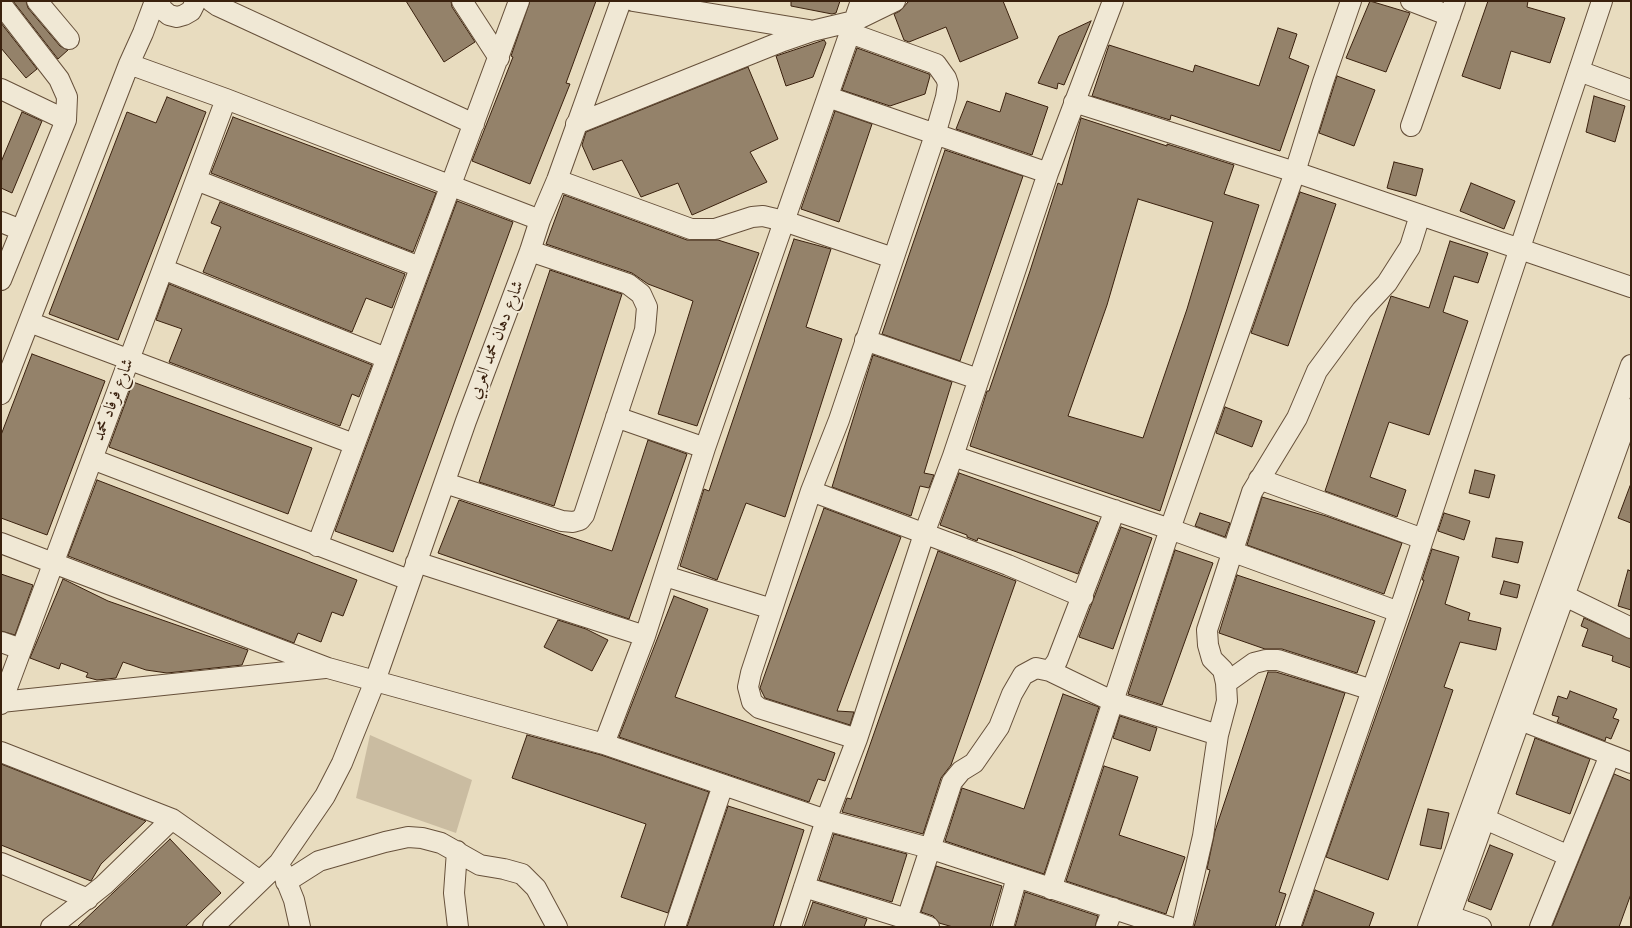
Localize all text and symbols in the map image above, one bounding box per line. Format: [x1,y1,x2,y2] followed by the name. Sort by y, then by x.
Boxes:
[465,278,529,402] street label: شارع دهان محمد العربي
[89,356,139,444] street label: شارع فرفاد محمد

